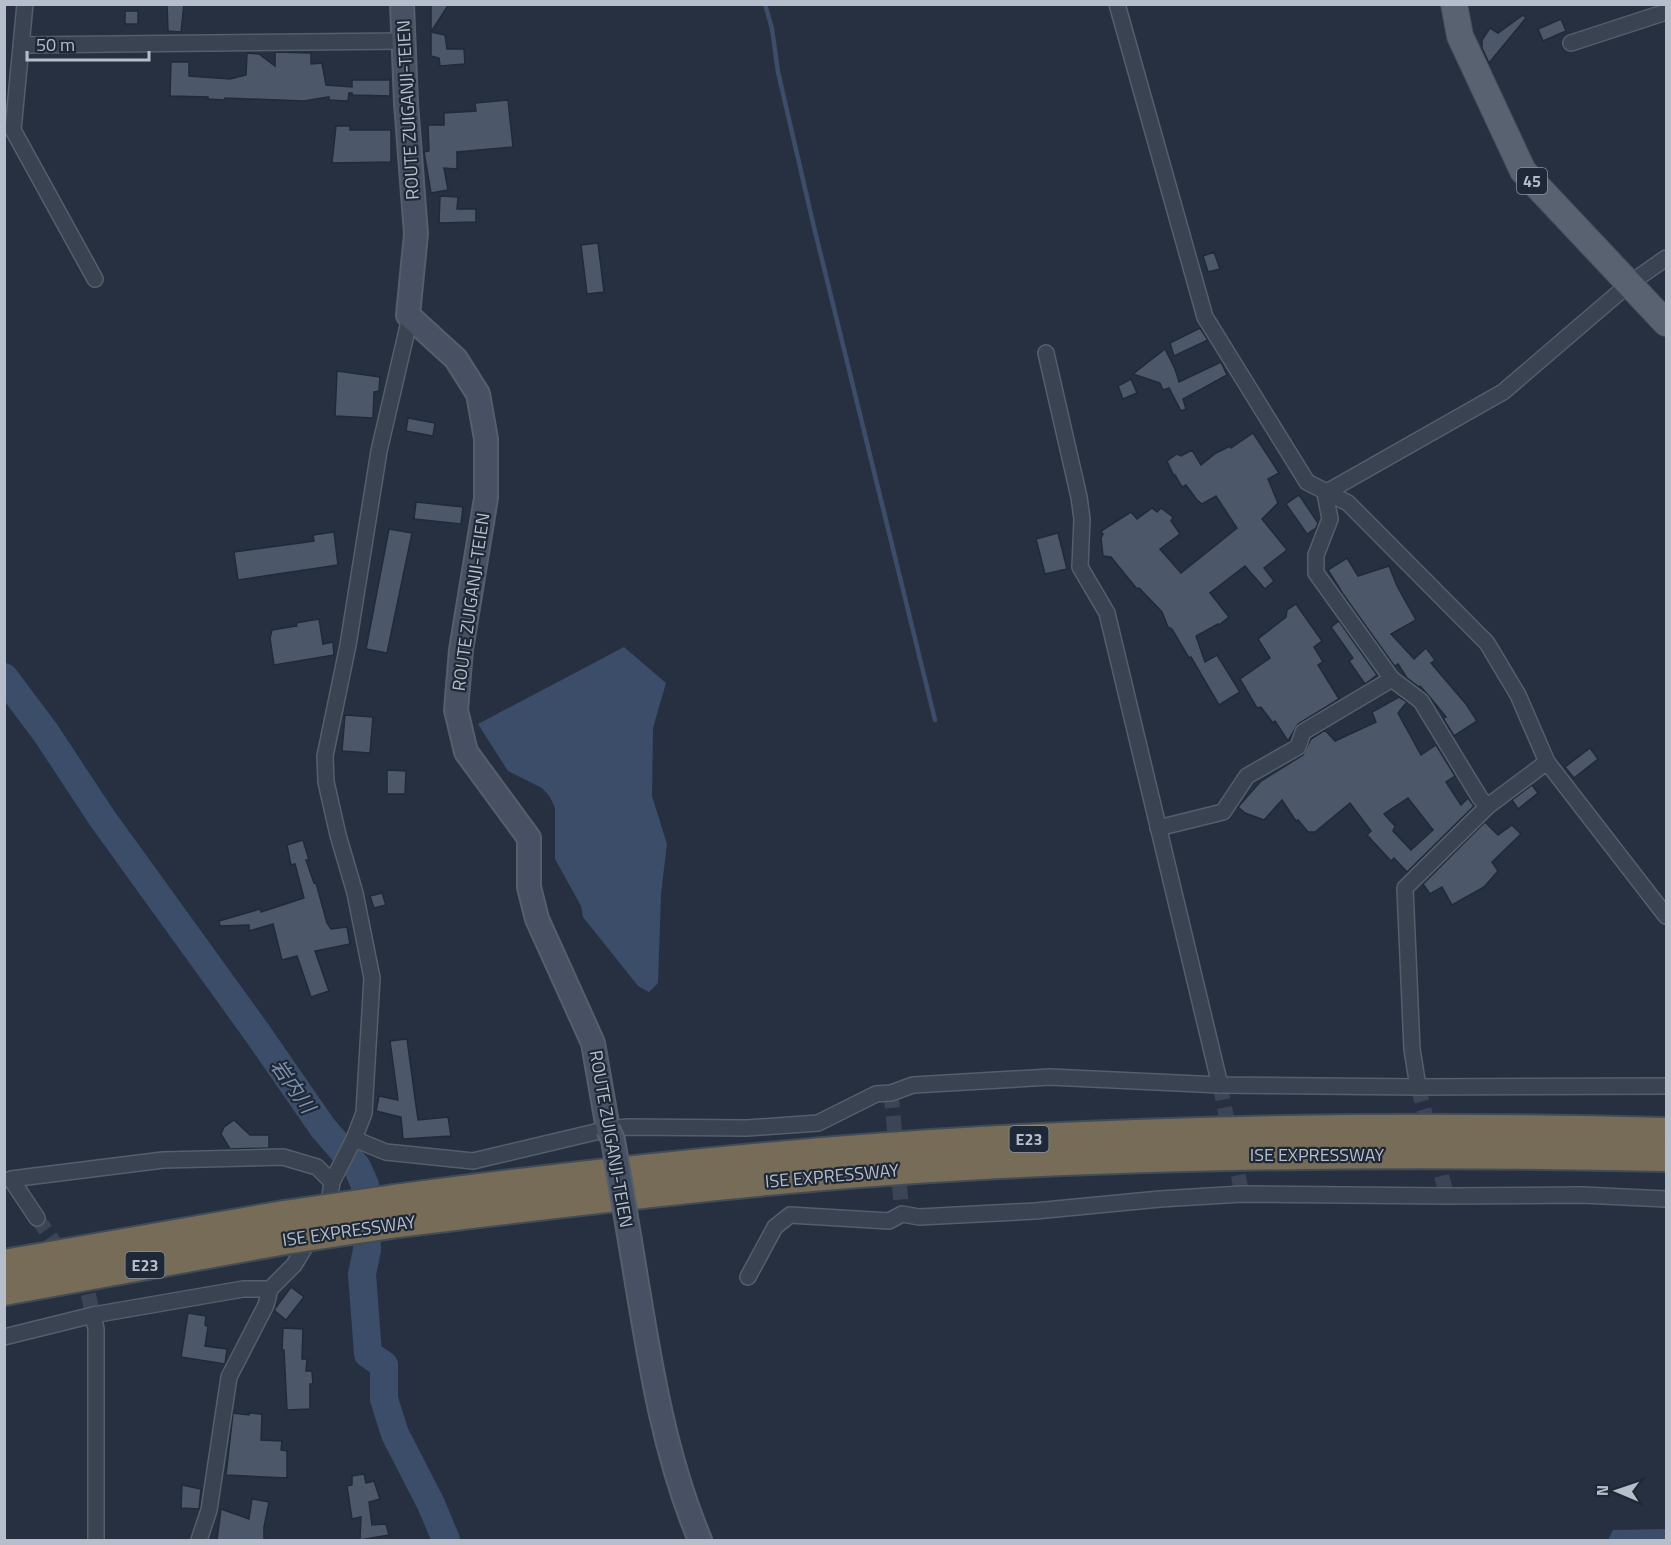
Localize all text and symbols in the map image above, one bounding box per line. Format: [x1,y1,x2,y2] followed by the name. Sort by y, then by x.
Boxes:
[389,20,426,201] street label: ROUTE ZUIGANJI-TEIEN
[27,24,148,62] scale bar
[36,31,75,58] text: 50 m
[1517,168,1547,194] road number: 45
[445,511,496,693] street label: ROUTE ZUIGANJI-TEIEN
[583,1048,640,1230] street label: ROUTE ZUIGANJI-TEIEN
[264,1052,324,1121] water label: 岩内川
[1010,1126,1048,1152] road number: E23
[1250,1141,1384,1168] street label: ISE EXPRESSWAY
[764,1156,900,1195] street label: ISE EXPRESSWAY
[281,1208,418,1253] street label: ISE EXPRESSWAY
[126,1252,164,1278] road number: E23
[1587,1461,1647,1521] north arrow
[1590,1485,1614,1496] text: N

